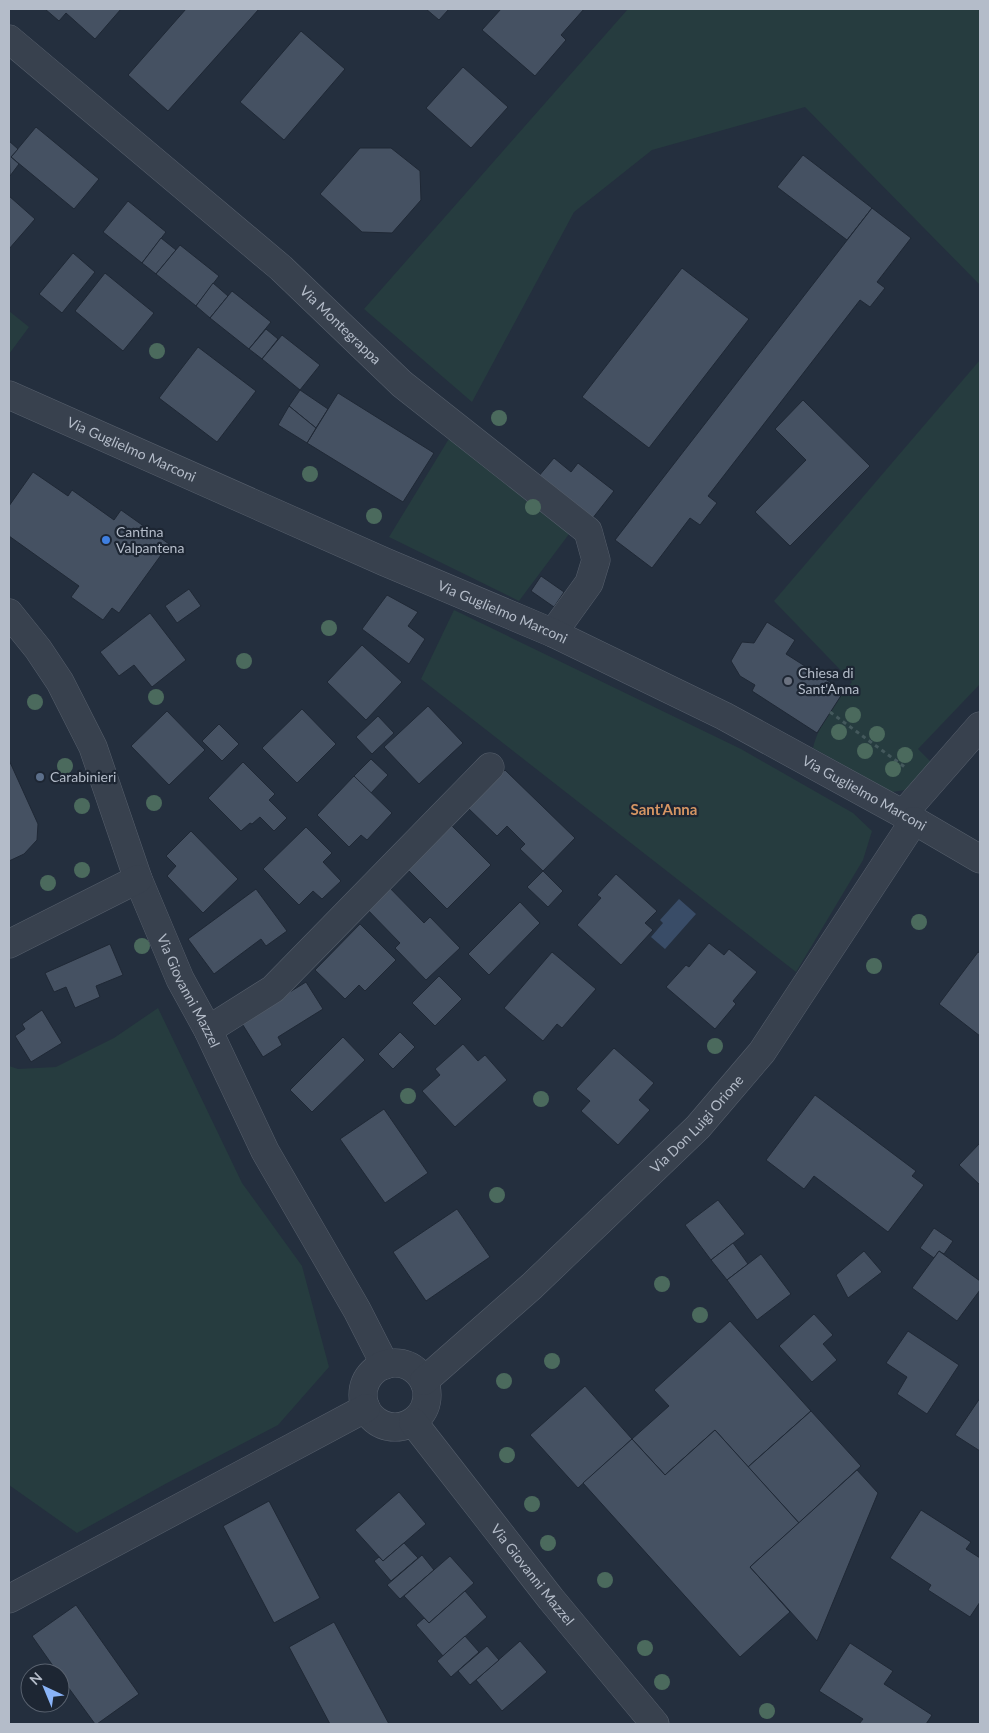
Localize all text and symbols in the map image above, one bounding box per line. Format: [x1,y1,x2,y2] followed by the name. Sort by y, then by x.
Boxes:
[297,282,385,368] street label: Via Montegrappa
[65,413,199,485] street label: Via Guglielmo Marconi
[116,523,184,556] place label: Cantina Valpantena
[100,534,112,546] marker: Cantina Valpantena
[435,576,570,647] street label: Via Guglielmo Marconi
[798,664,859,697] place label: Chiesa di Sant'Anna
[782,675,794,687] marker: Chiesa di Sant'Anna
[799,752,930,834] street label: Via Guglielmo Marconi
[50,768,116,785] place label: Carabinieri
[34,771,46,783] marker: Carabinieri
[631,800,697,818] district label: Sant'Anna
[154,931,224,1050] street label: Via Giovanni Mazzel
[646,1071,747,1176] street label: Via Don Luigi Orione
[488,1520,578,1629] street label: Via Giovanni Mazzel
[20,1663,70,1713] north arrow
[26,1668,45,1688] text: N

